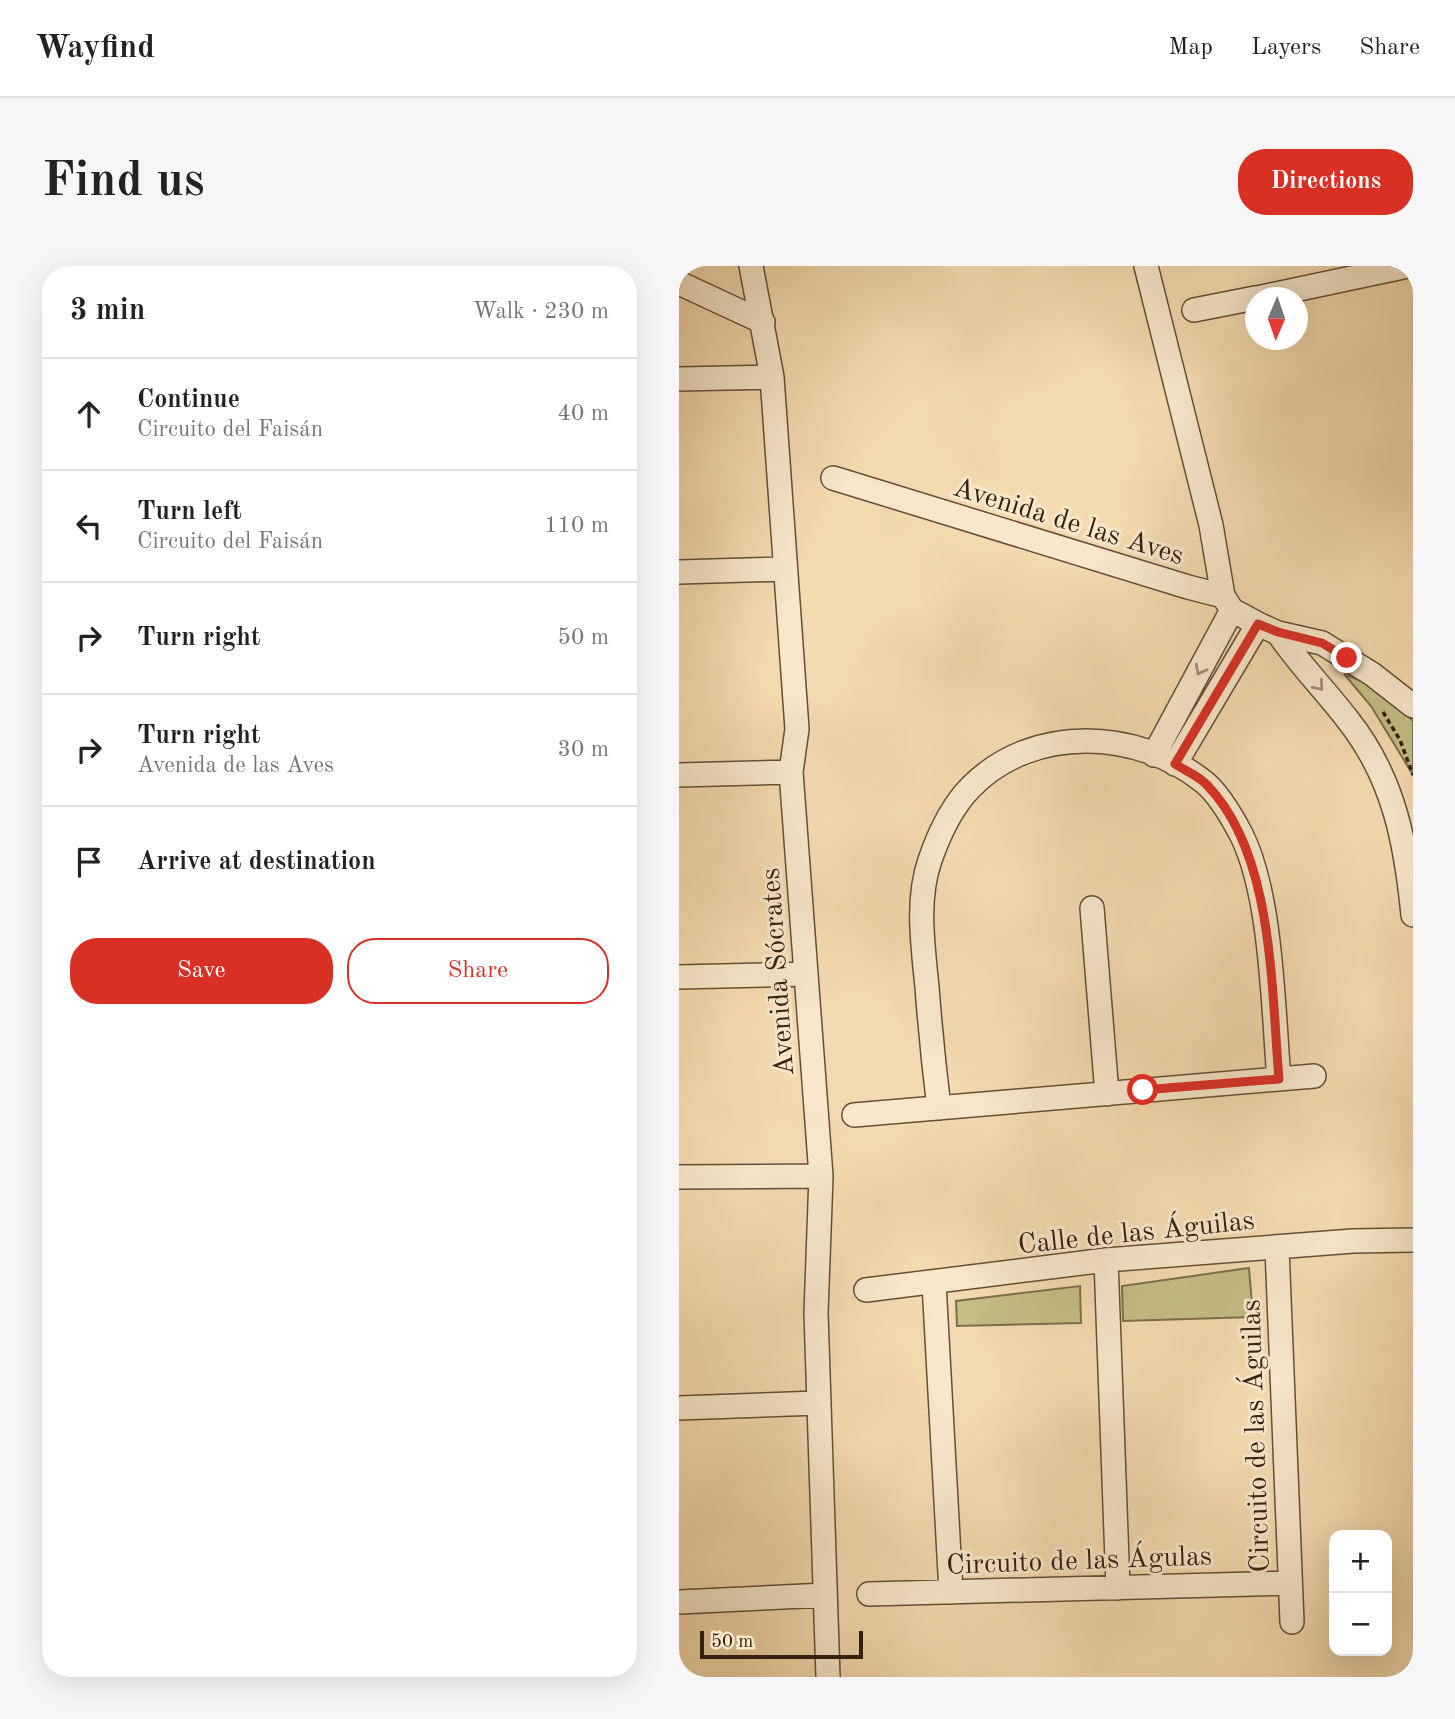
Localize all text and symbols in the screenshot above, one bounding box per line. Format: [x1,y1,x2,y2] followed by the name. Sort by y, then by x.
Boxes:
[35,32,155,65] text: Wayfind
[1169,36,1213,60] text: Map
[1251,36,1321,60] text: Layers
[1359,36,1420,60] text: Share
[1238,149,1413,215] button: Directions
[42,158,205,207] text: Find us
[1245,287,1308,350] north arrow
[70,296,145,326] text: 3 min
[473,300,609,323] text: Walk · 230 m
[137,387,240,413] text: Continue
[70,395,108,433] icon: ahead
[558,402,609,425] text: 40 m
[137,418,323,441] text: Circuito del Faisán
[949,474,1187,571] street label: Avenida de las Aves
[137,499,242,525] text: Turn left
[70,507,108,545] icon: left
[544,514,609,537] text: 110 m
[137,530,323,553] text: Circuito del Faisán
[70,619,108,657] icon: right
[137,625,260,651] text: Turn right
[558,626,609,649] text: 50 m
[1331,642,1362,673] route end
[1194,663,1208,675] one-way arrow
[1311,678,1323,691] one-way arrow
[137,723,260,749] text: Turn right
[70,731,108,769] icon: right
[558,738,609,761] text: 30 m
[137,754,334,777] text: Avenida de las Aves
[70,843,108,881] icon: arrive
[137,849,376,875] text: Arrive at destination
[758,867,800,1077] street label: Avenida Sócrates
[70,938,333,1004] button: Save
[347,938,609,1004] button: Share
[1127,1074,1158,1105] route start
[1016,1203,1256,1260] street label: Calle de las Águilas
[1233,1299,1276,1573] street label: Circuito de las Águilas
[1329,1530,1392,1656] map controls
[1329,1530,1392,1593] button: +
[946,1538,1212,1581] street label: Circuito de las Águlas
[1329,1593,1392,1656] button: −
[700,1628,863,1660] scale bar
[711,1633,753,1652] text: 50 m

